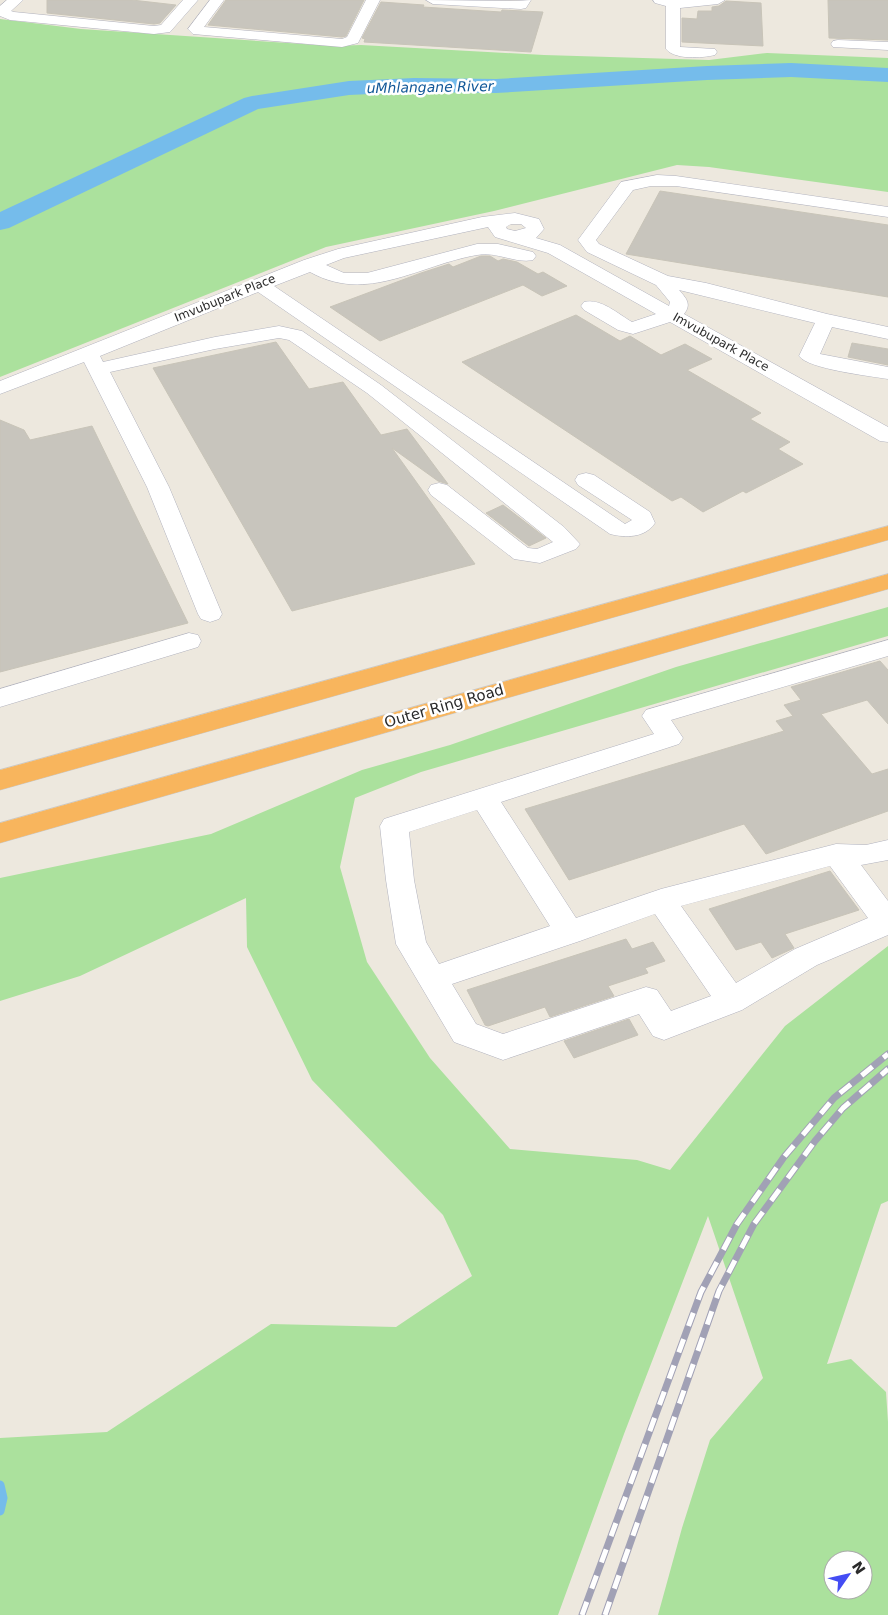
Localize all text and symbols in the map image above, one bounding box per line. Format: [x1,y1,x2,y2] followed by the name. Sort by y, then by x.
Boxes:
[366,78,495,96] water label: uMhlangane River
[172,271,278,325] street label: Imvubupark Place
[670,310,772,374] street label: Imvubupark Place
[382,680,506,732] street label: Outer Ring Road
[823,1550,873,1600] north arrow
[849,1558,869,1577] text: N

